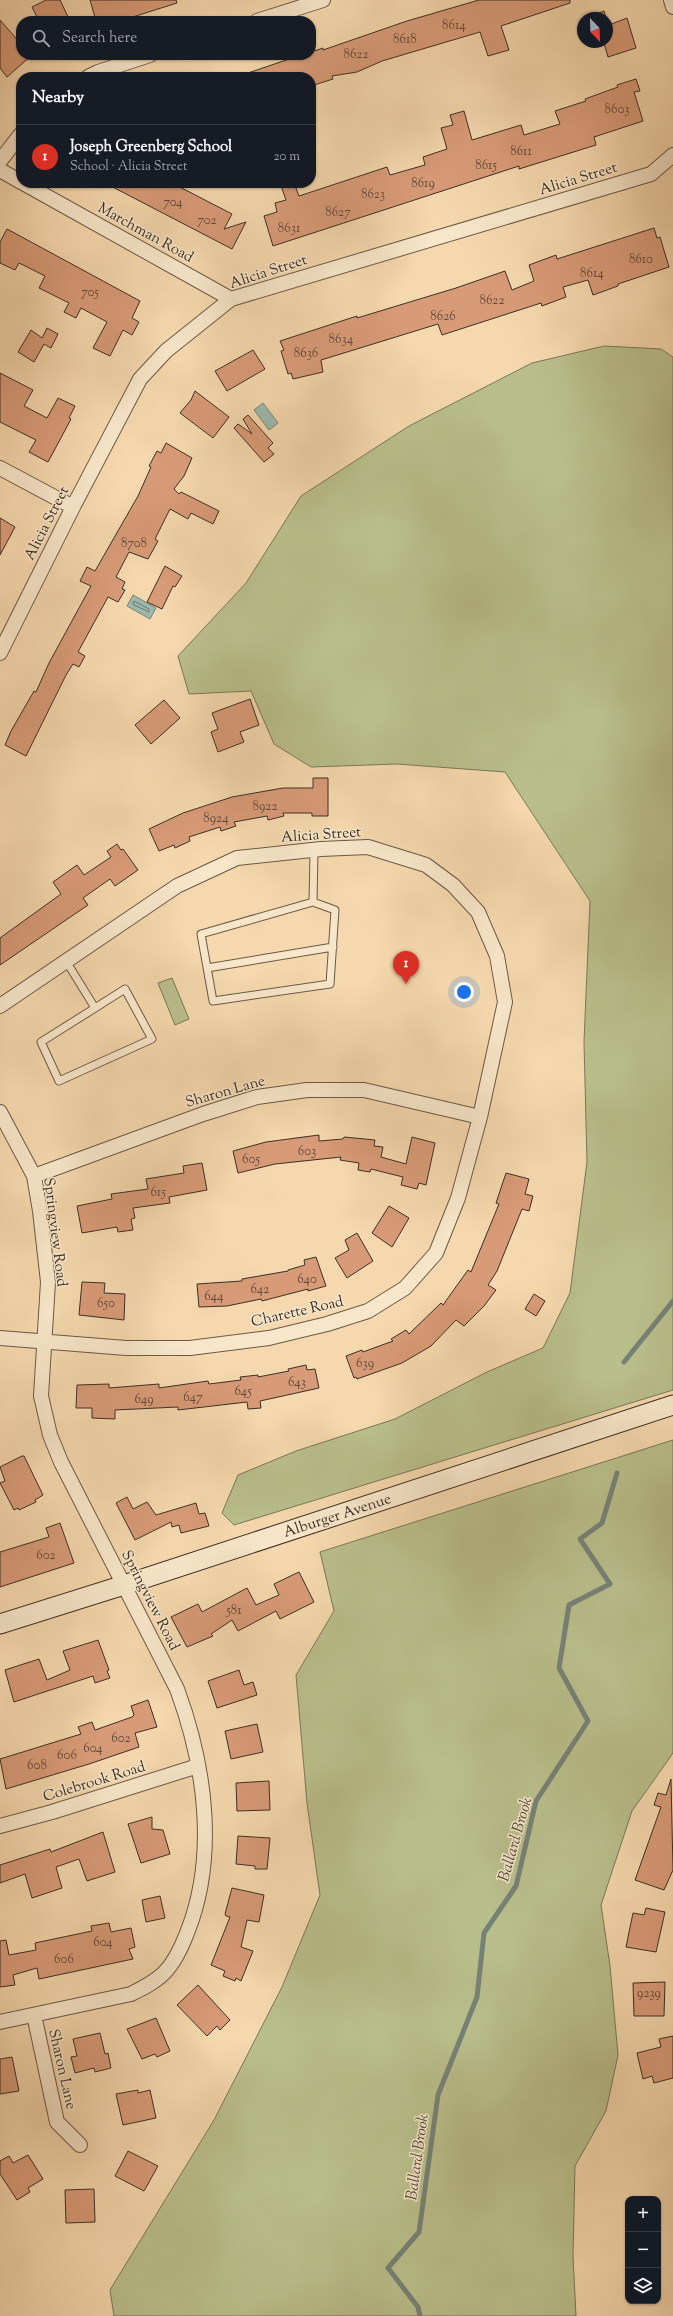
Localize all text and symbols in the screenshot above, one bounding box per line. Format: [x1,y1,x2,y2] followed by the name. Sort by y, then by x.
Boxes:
[577,12,613,48] north arrow
[16,16,316,60] search box
[442,17,466,35] house number: 8614
[30,27,52,49] icon: search
[62,28,137,49] text: Search here
[393,31,417,49] house number: 8618
[344,46,369,64] house number: 8622
[32,86,84,110] text: Nearby
[604,101,630,119] house number: 8603
[70,137,232,158] text: Joseph Greenberg School
[510,143,532,161] house number: 8611
[43,148,47,166] text: 1
[274,148,300,166] text: 20 m
[475,157,497,175] house number: 8615
[70,158,187,176] text: School · Alicia Street
[537,158,620,201] street label: Alicia Street
[411,175,435,193] house number: 8619
[361,186,385,204] house number: 8623
[163,194,183,212] house number: 704
[94,198,197,269] street label: Marchman Road
[325,204,351,222] house number: 8627
[197,212,217,230] house number: 702
[278,220,301,238] house number: 8631
[227,250,310,295] street label: Alicia Street
[629,251,653,269] house number: 8610
[580,265,604,283] house number: 8614
[81,284,99,302] house number: 705
[480,292,505,310] house number: 8622
[430,308,456,326] house number: 8626
[329,331,354,349] house number: 8634
[294,345,318,363] house number: 8636
[20,483,75,564] street label: Alicia Street
[121,535,147,553] house number: 8708
[253,798,278,816] house number: 8922
[203,810,229,828] house number: 8924
[280,822,362,849] street label: Alicia Street
[393,951,419,984] pin: 1
[454,982,474,1002] your location
[183,1071,268,1114] street label: Sharon Lane
[298,1143,316,1161] house number: 603
[242,1151,260,1169] house number: 605
[37,1176,72,1289] street label: Springview Road
[150,1184,166,1202] house number: 615
[297,1271,317,1289] house number: 640
[251,1281,269,1299] house number: 642
[204,1288,224,1306] house number: 644
[249,1292,346,1333] street label: Charette Road
[97,1295,115,1313] house number: 650
[356,1355,374,1373] house number: 639
[288,1374,306,1392] house number: 643
[234,1383,252,1401] house number: 645
[183,1389,203,1407] house number: 647
[135,1391,153,1409] house number: 649
[281,1489,394,1544] street label: Alburger Avenue
[36,1547,56,1565] house number: 602
[115,1547,184,1655] street label: Springview Road
[225,1602,242,1620] house number: 581
[111,1730,131,1748] house number: 602
[83,1740,103,1758] house number: 604
[57,1747,77,1765] house number: 606
[27,1757,47,1775] house number: 608
[41,1757,149,1808] street label: Colebrook Road
[493,1795,539,1885] water label: Ballard Brook
[93,1934,113,1952] house number: 604
[54,1951,74,1969] house number: 606
[637,1985,661,2003] house number: 9239
[42,2027,81,2112] street label: Sharon Lane
[401,2113,436,2202] water label: Ballard Brook
[625,2196,661,2304] map controls
[625,2196,661,2232] button: +
[625,2232,661,2268] button: −
[625,2268,661,2304] button: layers

